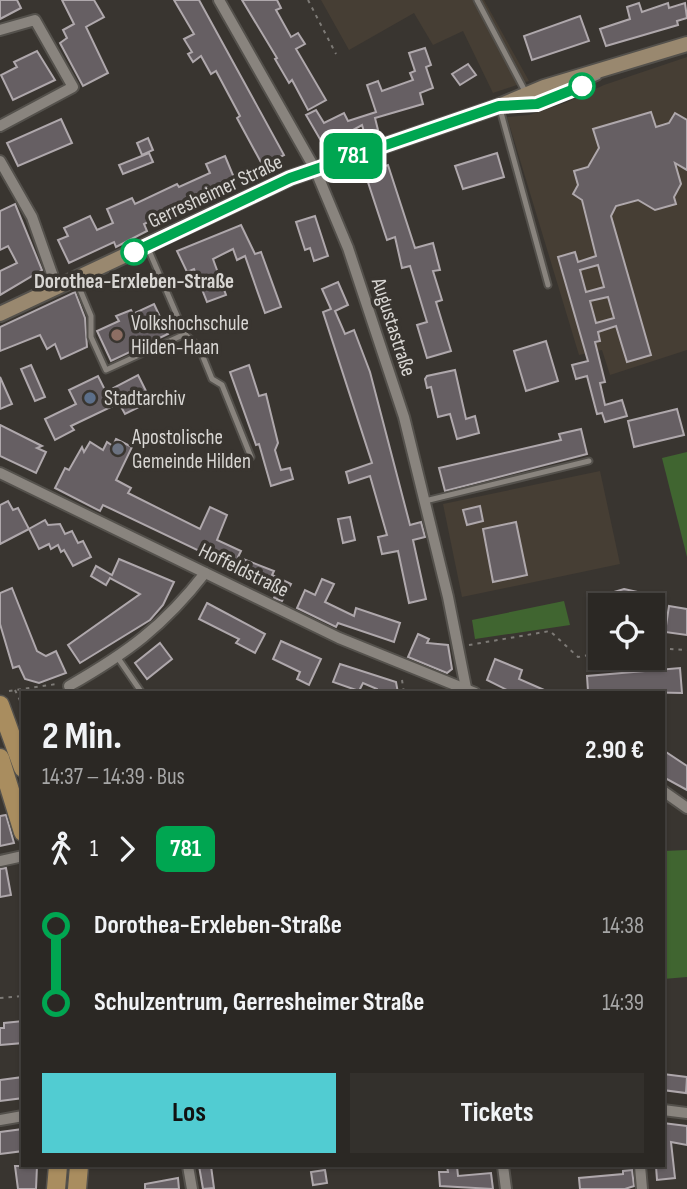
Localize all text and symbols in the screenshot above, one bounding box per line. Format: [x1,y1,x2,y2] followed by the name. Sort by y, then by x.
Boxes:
[569,73,595,99] unlabelled marker
[313,133,393,179] line badge: 781
[337,141,369,170] text: 781
[144,149,287,234] street label: Gerresheimer Straße
[121,239,147,265] marker: Dorothea-Erxleben-Straße
[34,269,234,294] place label: Dorothea-Erxleben-Straße
[366,274,421,379] street label: Augustastraße
[131,311,249,360] place label: Volkshochschule Hilden-Haan
[109,327,125,343] marker: Volkshochschule Hilden-Haan
[104,386,186,411] place label: Stadtarchiv
[82,390,98,406] marker: Stadtarchiv
[131,425,251,474] place label: Apostolische Gemeinde Hilden
[110,441,126,457] marker: Apostolische Gemeinde Hilden
[195,538,293,603] street label: Hoffeldstraße
[588,593,665,670] map controls
[588,593,665,670] button: locate
[42,714,122,759] text: 2 Min.
[585,735,644,766] text: 2.90 €
[42,763,185,791] text: 14:37 – 14:39 · Bus
[42,830,80,868] icon: walk
[108,830,146,868] icon: forward
[170,834,201,863] text: 781
[90,835,98,863] text: 1
[94,910,342,941] text: Dorothea-Erxleben-Straße
[602,912,644,940] text: 14:38
[94,987,424,1018] text: Schulzentrum, Gerresheimer Straße
[602,989,644,1017] text: 14:39
[42,1073,336,1153] button: Los
[350,1073,644,1153] button: Tickets

